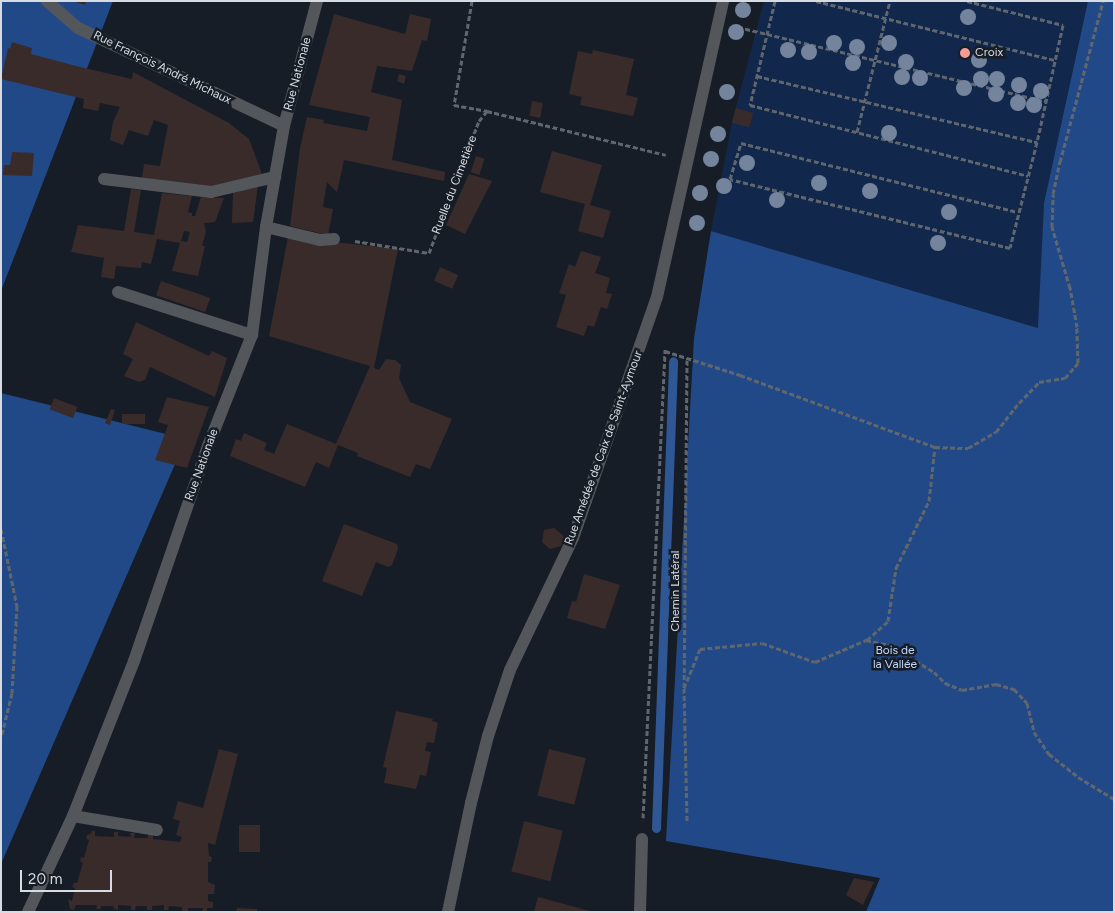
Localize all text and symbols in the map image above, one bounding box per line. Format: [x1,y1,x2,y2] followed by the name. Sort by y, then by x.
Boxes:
[91,28,233,108] street label: Rue François André Michaux
[281,36,315,112] street label: Rue Nationale
[975,46,1003,60] place label: Croix
[959,47,971,59] marker: Croix
[429,133,481,237] street label: Ruelle du Cimetière
[562,349,646,547] street label: Rue Amédée de Caix de Saint-Aymour
[182,427,222,503] street label: Rue Nationale
[669,551,683,631] street label: Chemin Latéral
[873,644,917,672] park label: Bois de la Vallée
[22,860,115,892] scale bar
[28,870,62,888] text: 20 m

